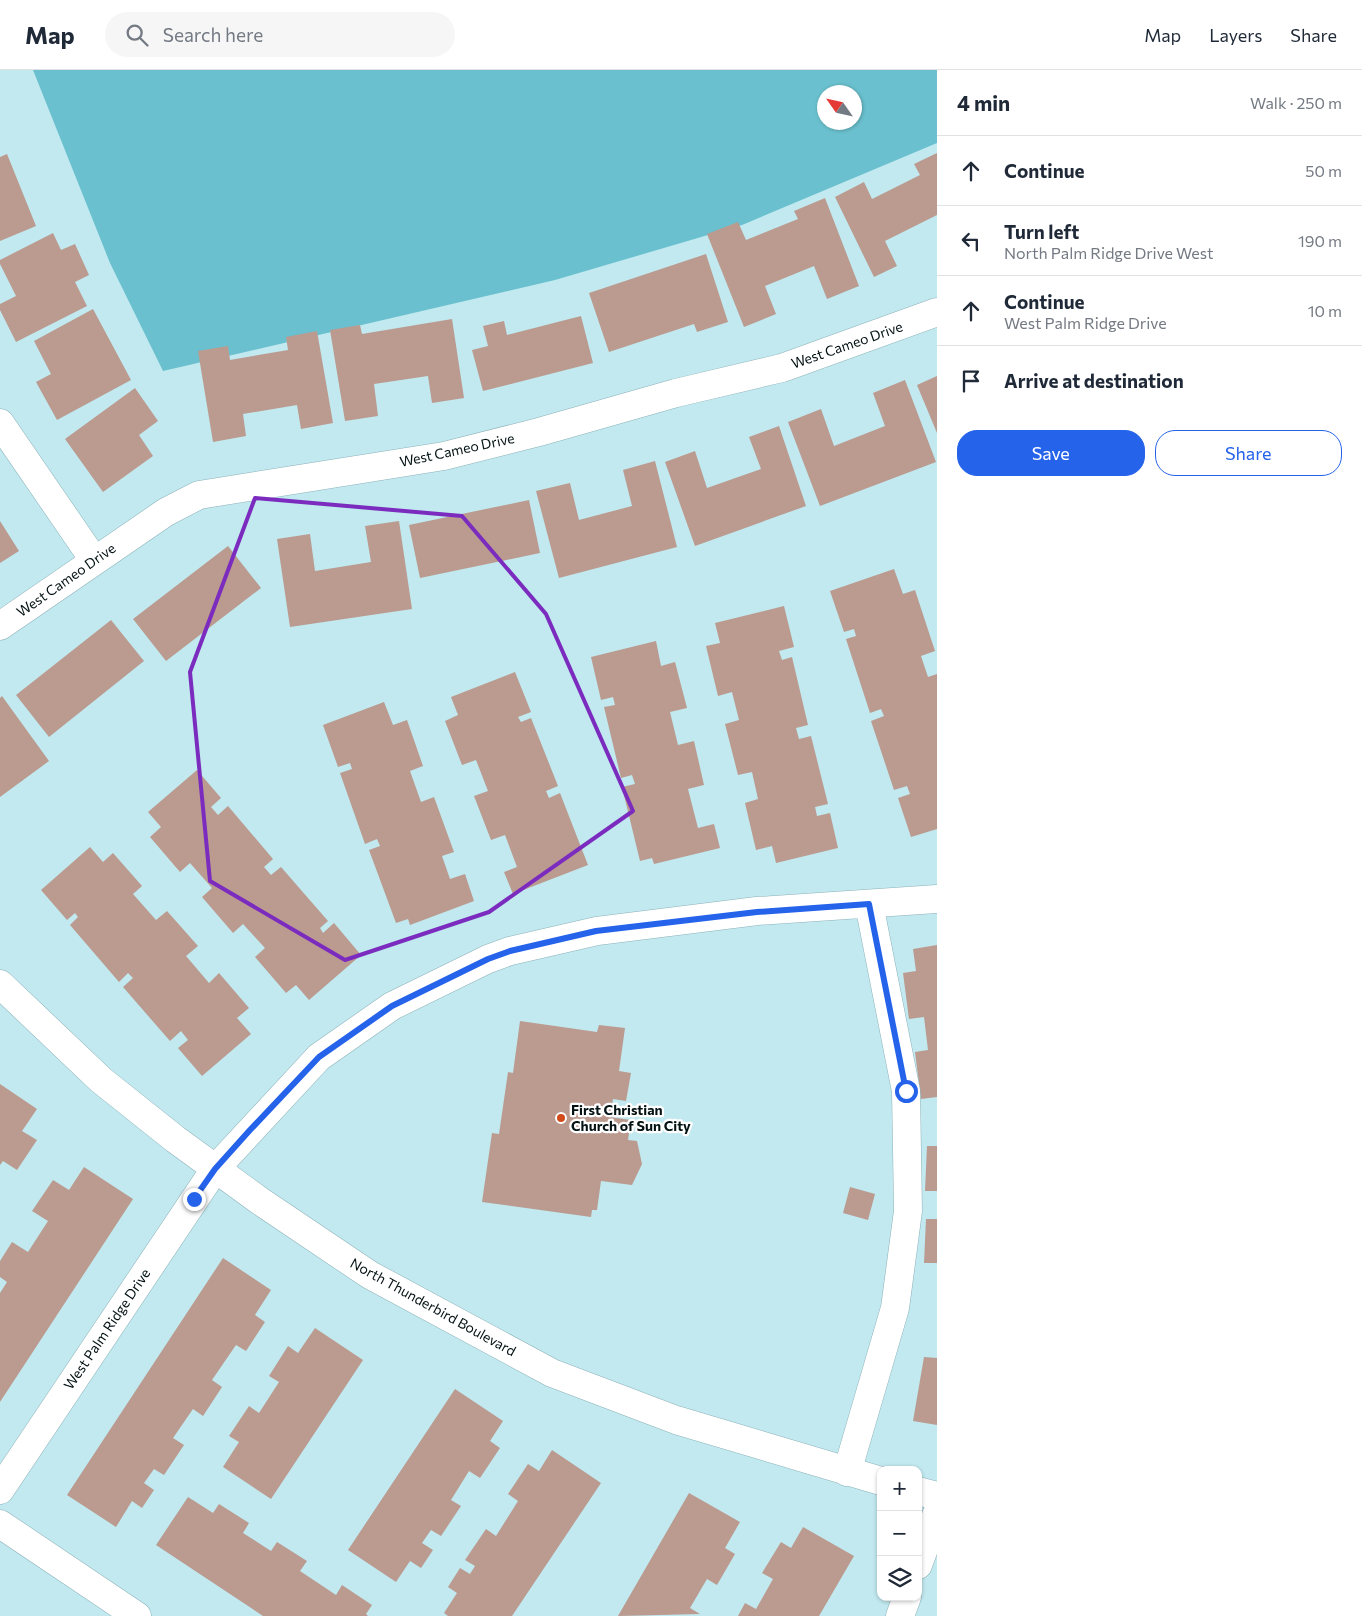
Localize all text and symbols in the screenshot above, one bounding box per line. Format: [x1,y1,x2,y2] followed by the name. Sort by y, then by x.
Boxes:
[105,12,455,57] search box
[25,20,75,49] text: Map
[123,21,151,49] icon: search
[163,23,263,46] text: Search here
[1144,24,1181,46] text: Map
[1209,24,1262,46] text: Layers
[1290,24,1337,46] text: Share
[817,85,862,130] north arrow
[957,90,1010,115] text: 4 min
[1250,93,1342,112] text: Walk · 250 m
[957,157,985,185] icon: ahead
[1004,159,1084,182] text: Continue
[1305,161,1342,180] text: 50 m
[1004,220,1079,243] text: Turn left
[957,227,985,255] icon: left
[1298,231,1342,250] text: 190 m
[1004,243,1214,262] text: North Palm Ridge Drive West
[1004,290,1084,313] text: Continue
[957,297,985,325] icon: ahead
[1308,301,1342,320] text: 10 m
[1004,313,1167,332] text: West Palm Ridge Drive
[789,317,905,372] street label: West Cameo Drive
[957,367,985,395] icon: arrive
[1004,369,1184,392] text: Arrive at destination
[398,429,516,470] street label: West Cameo Drive
[957,430,1145,476] button: Save
[1155,430,1342,476] button: Share
[13,539,118,620] street label: West Cameo Drive
[895,1080,918,1103] route start
[571,1101,691,1134] place label: First Christian Church of Sun City
[555,1112,567,1124] marker: First Christian Church of Sun City
[183,1188,206,1211] route end
[348,1254,519,1359] street label: North Thunderbird Boulevard
[60,1265,153,1393] street label: West Palm Ridge Drive
[877,1466,922,1601] map controls
[877,1466,922,1511] button: +
[877,1511,922,1556] button: −
[877,1556,922,1601] button: layers

